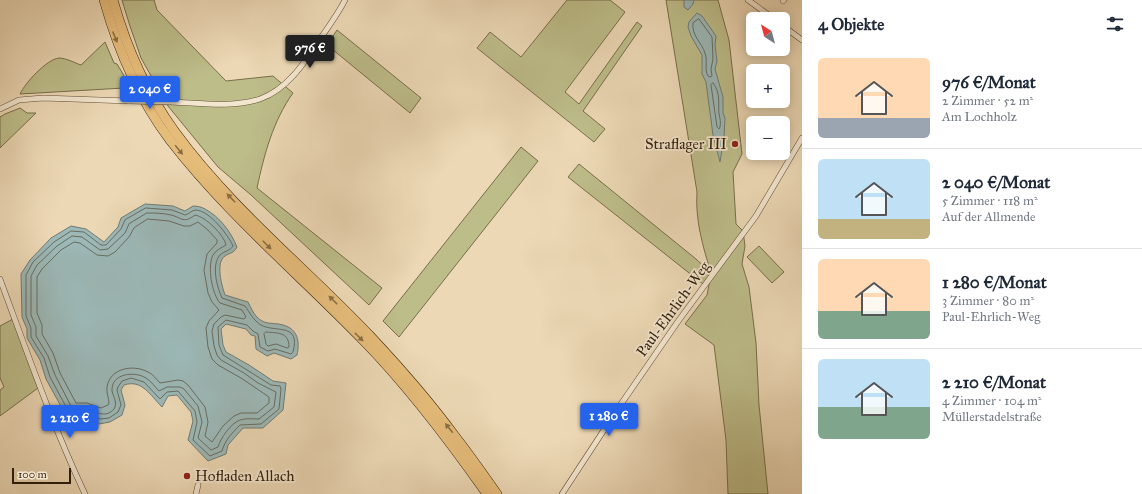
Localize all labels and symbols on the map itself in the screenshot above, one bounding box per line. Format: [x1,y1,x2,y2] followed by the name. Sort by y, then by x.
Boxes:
[746,12,790,56] north arrow
[113,32,119,44] one-way arrow
[282,35,338,69] pin: 976 €
[113,76,187,110] pin: 2 040 €
[645,135,727,153] place label: Straflager III
[730,139,740,149] marker: Straflager III
[174,145,183,156] one-way arrow
[226,193,236,203] one-way arrow
[262,240,272,250] one-way arrow
[632,257,714,360] street label: Paul-Ehrlich-Weg
[328,295,338,305] one-way arrow
[355,332,364,342] one-way arrow
[572,403,646,437] pin: 1 280 €
[33,405,107,439] pin: 2 210 €
[445,423,454,434] one-way arrow
[12,466,71,485] scale bar
[195,467,295,485] place label: Hofladen Allach
[182,471,192,481] marker: Hofladen Allach

